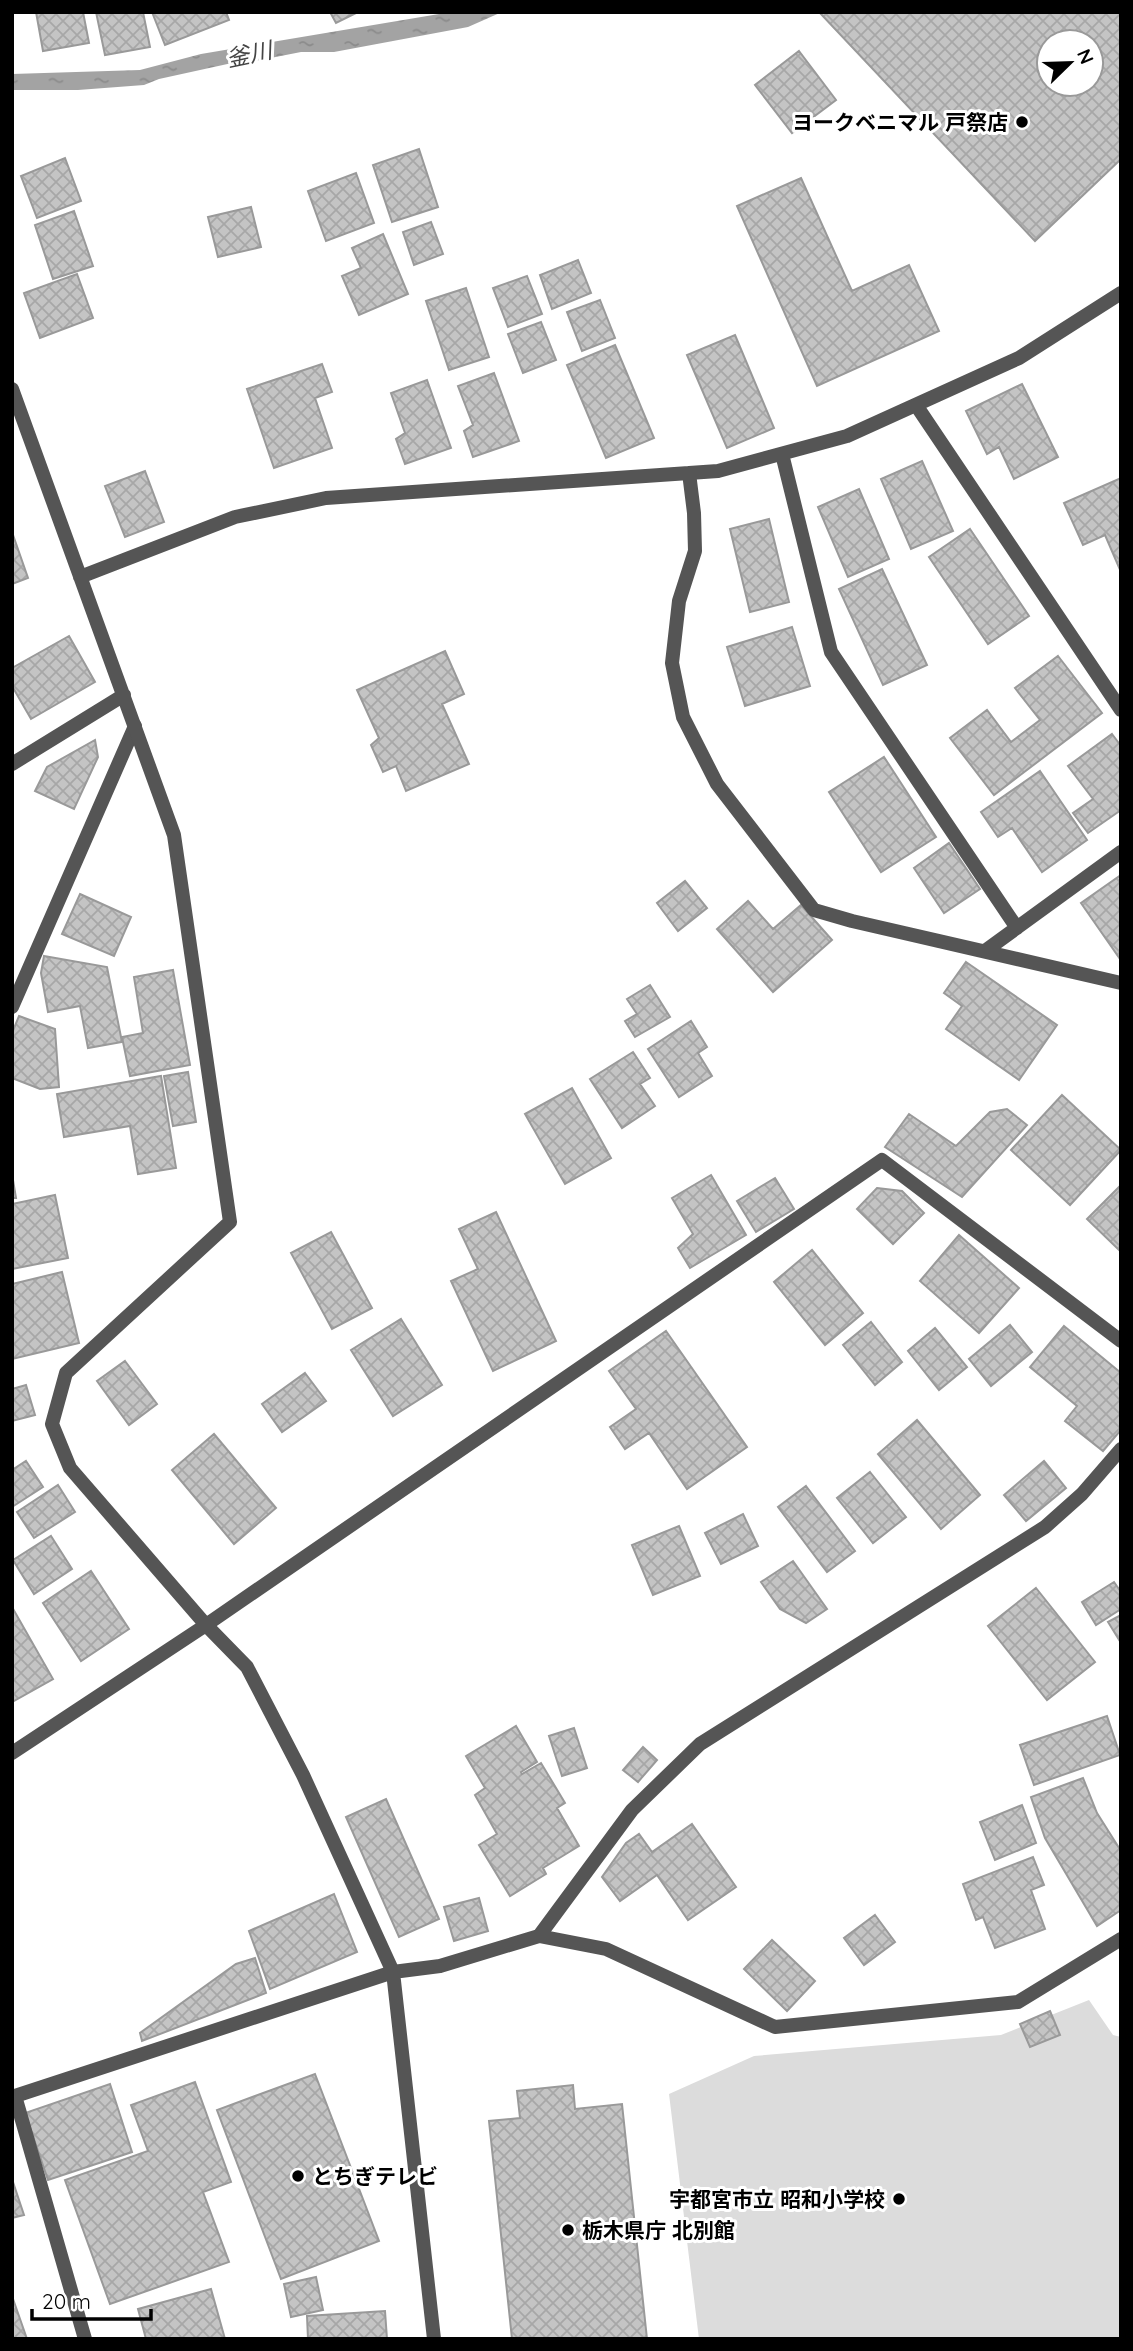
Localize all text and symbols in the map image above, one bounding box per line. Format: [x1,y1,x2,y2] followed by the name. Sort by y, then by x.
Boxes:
[1035,28,1105,98] north arrow
[223,34,277,73] water label: 釜川
[1072,45,1099,67] text: N
[792,109,1008,135] place label: ヨークベニマル 戸祭店
[1014,114,1030,130] marker: ヨークベニマル 戸祭店
[312,2163,438,2189] place label: とちぎテレビ
[290,2168,306,2184] marker: とちぎテレビ
[669,2186,885,2212] place label: 宇都宮市立 昭和小学校
[891,2191,907,2207] marker: 宇都宮市立 昭和小学校
[582,2217,735,2243] place label: 栃木県庁 北別館
[560,2222,576,2238] marker: 栃木県庁 北別館
[32,2278,150,2322] scale bar
[42,2288,91,2314] text: 20 m

